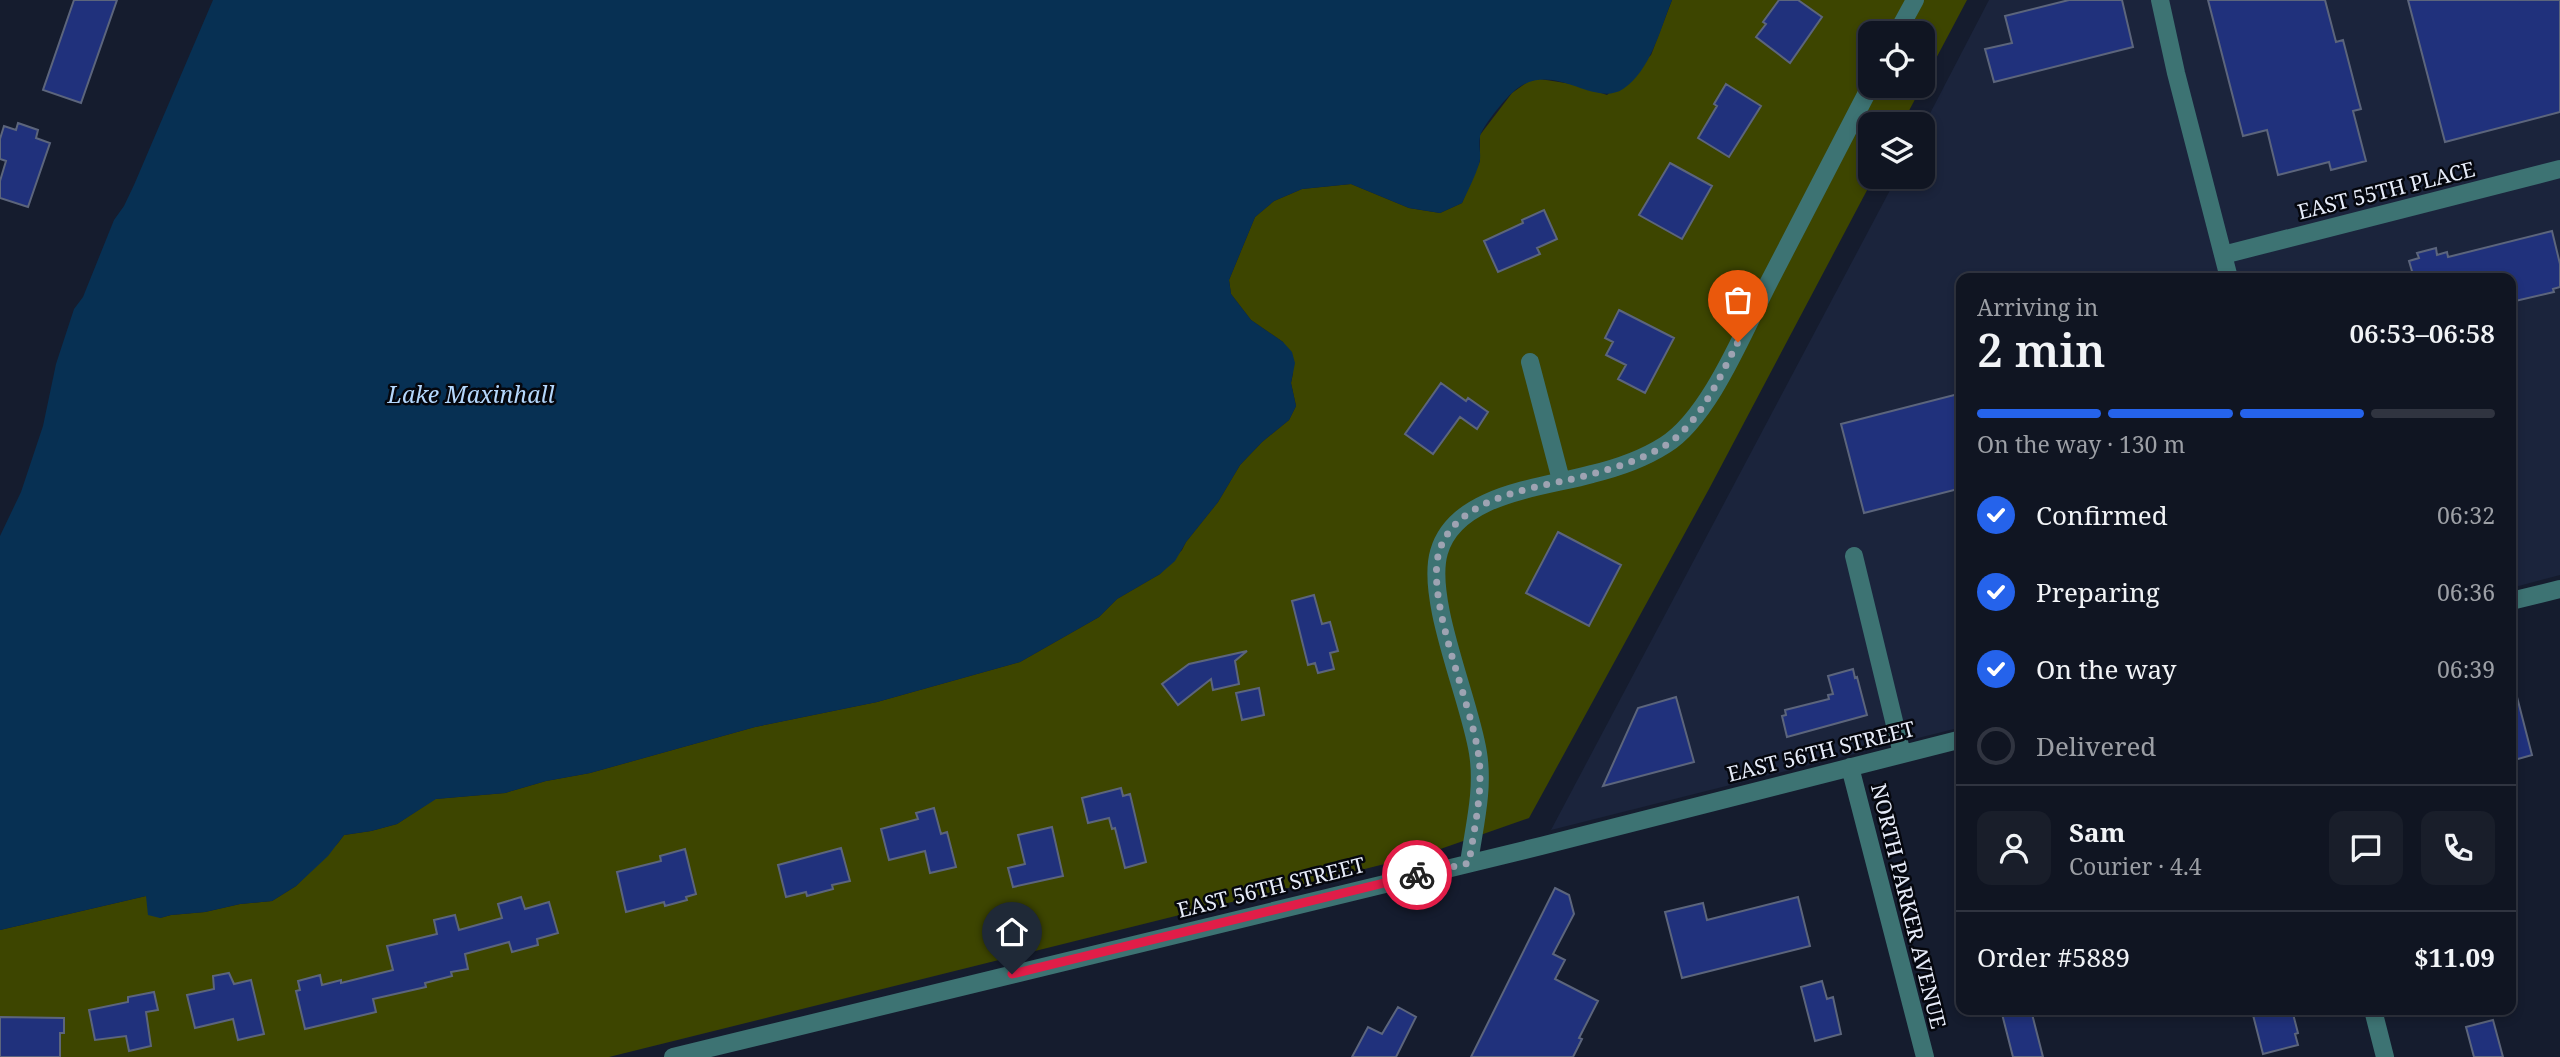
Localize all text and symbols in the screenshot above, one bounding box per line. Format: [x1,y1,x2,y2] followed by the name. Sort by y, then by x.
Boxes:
[1858,21,1935,189] map controls
[1858,21,1935,98] button: locate
[1858,112,1935,189] button: layers
[2294,154,2478,226] street label: EAST 55TH PLACE
[1708,270,1768,342] pin
[1719,281,1757,319] icon: bag
[1977,291,2098,323] text: Arriving in
[2349,315,2495,351] text: 06:53–06:58
[1977,318,2105,380] text: 2 min
[387,378,554,410] water label: Lake Maxinhall
[1977,428,2185,460] text: On the way · 130 m
[1977,496,2015,534] icon: check
[2036,497,2168,533] text: Confirmed
[2437,499,2495,531] text: 06:32
[1977,573,2015,611] icon: check
[2036,574,2160,610] text: Preparing
[2437,576,2495,608] text: 06:36
[1977,650,2015,688] icon: check
[2036,651,2176,687] text: On the way
[2437,653,2495,685] text: 06:39
[1724,714,1918,788] street label: EAST 56TH STREET
[2036,728,2156,764] text: Delivered
[1865,780,1953,1032] street label: NORTH PARKER AVENUE
[1977,811,2051,885] button: person
[2329,811,2403,885] button: chat
[2421,811,2495,885] button: phone
[2069,814,2125,850] text: Sam
[1382,840,1452,910] courier
[1174,850,1368,924] street label: EAST 56TH STREET
[2069,850,2202,882] text: Courier · 4.4
[1398,856,1436,894] icon: bike
[982,902,1042,974] pin
[993,913,1031,951] icon: home
[1977,939,2130,975] text: Order #5889
[2414,939,2495,975] text: $11.09

